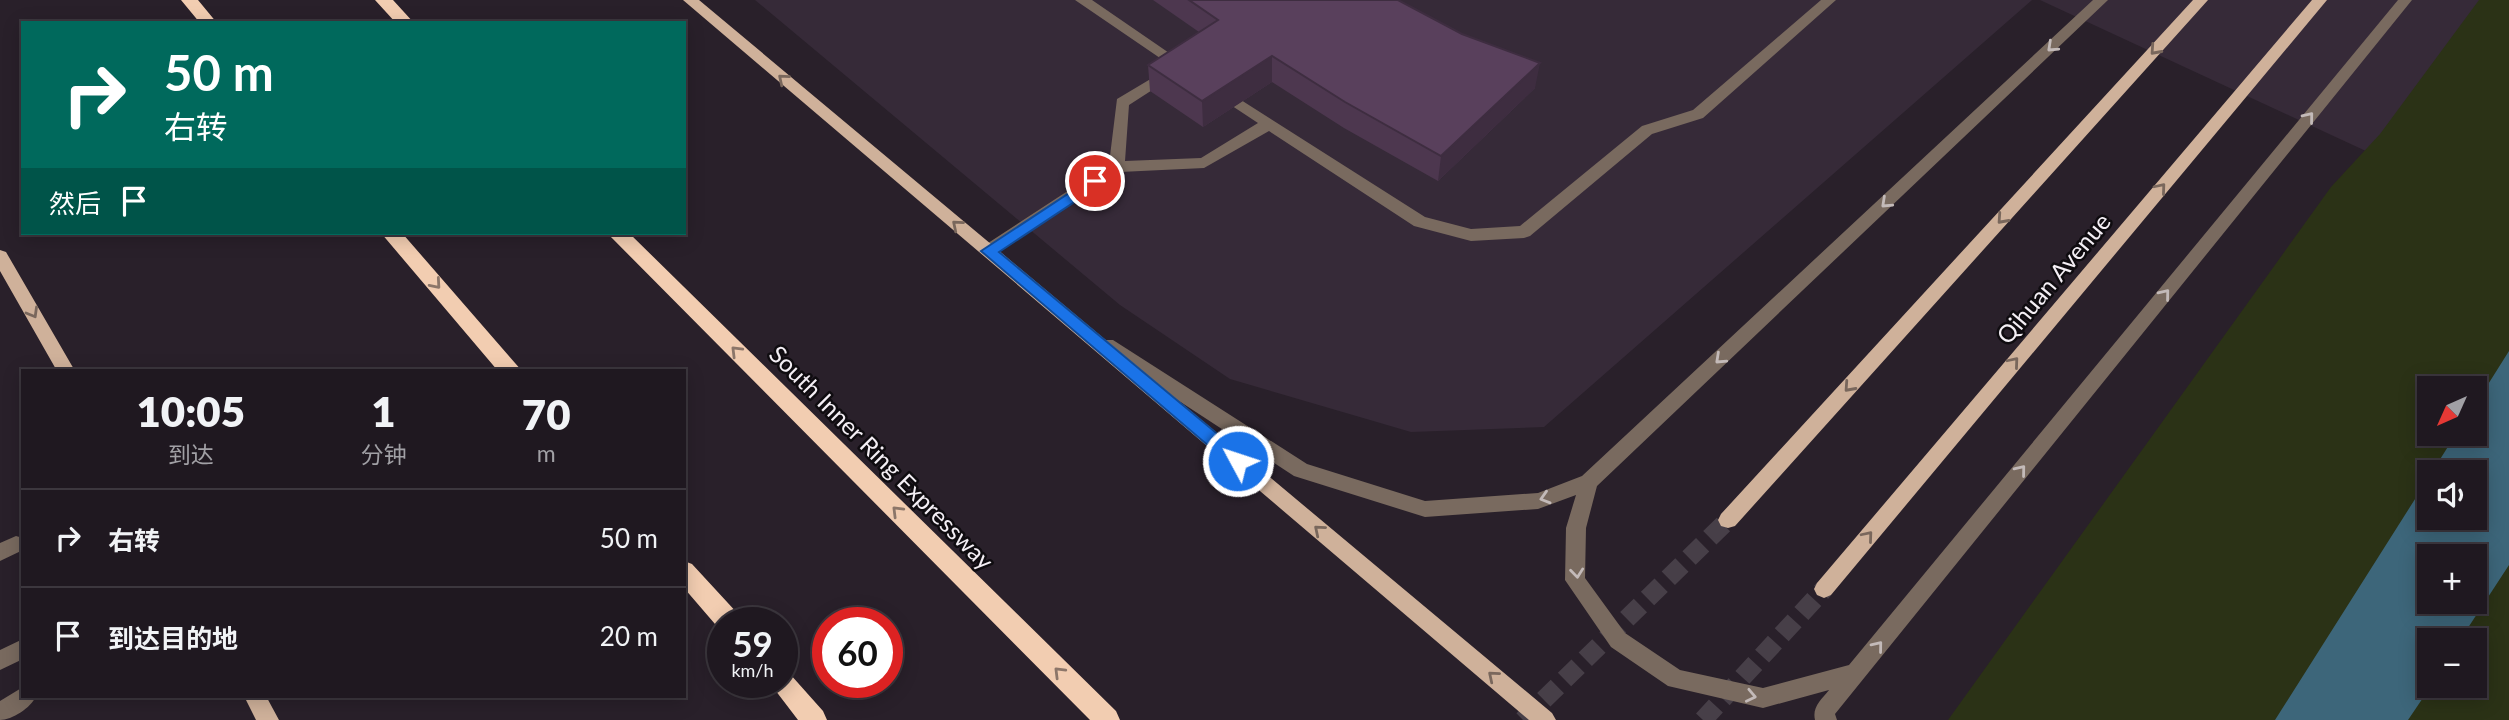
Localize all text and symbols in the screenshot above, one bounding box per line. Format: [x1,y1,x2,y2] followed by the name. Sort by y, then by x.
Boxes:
[2047,38,2060,51] one-way arrow
[2151,42,2163,55] one-way arrow
[164,43,274,101] text: 50 m
[49,49,140,140] icon: right
[779,75,792,87] one-way arrow
[164,107,228,146] text: 右转
[2301,113,2313,126] one-way arrow
[1065,151,1125,211] pin
[1076,162,1114,200] icon: arrive
[115,182,153,220] icon: arrive
[2153,184,2165,197] one-way arrow
[49,187,101,219] text: 然后
[1881,194,1894,207] one-way arrow
[1990,207,2116,349] street label: Qihuan Avenue
[1998,211,2010,224] one-way arrow
[953,221,966,233] one-way arrow
[428,276,440,289] one-way arrow
[2157,289,2169,302] one-way arrow
[25,306,38,319] one-way arrow
[764,339,1000,575] street label: South Inner Ring Expressway
[732,347,744,359] one-way arrow
[1716,350,1729,363] one-way arrow
[2006,358,2019,370] one-way arrow
[2417,376,2487,446] north arrow
[2417,376,2487,698] map controls
[1845,379,1857,392] one-way arrow
[136,386,245,436] text: 10:05
[371,386,396,436] text: 1
[522,389,571,439] text: 70
[1201,424,1275,498] position arrow
[537,439,556,467] text: m
[168,440,214,468] text: 到达
[360,440,406,468] text: 分钟
[2417,460,2487,530] button: sound
[2013,465,2026,477] one-way arrow
[1539,489,1551,504] one-way arrow
[893,507,906,520] one-way arrow
[49,519,87,557] icon: right
[600,522,658,554] text: 50 m
[108,524,160,556] text: 右转
[1314,525,1326,538] one-way arrow
[1860,532,1872,545] one-way arrow
[2417,544,2487,614] button: +
[1569,567,1584,578] one-way arrow
[812,607,903,698] speed limit sign: 60
[49,617,87,655] icon: arrive
[600,620,658,652] text: 20 m
[108,622,238,654] text: 到达目的地
[732,622,773,664] text: 59
[2417,628,2487,698] button: −
[1869,642,1882,654] one-way arrow
[731,659,774,681] text: km/h
[1054,667,1067,680] one-way arrow
[1488,672,1501,684] one-way arrow
[1745,687,1757,702] one-way arrow

